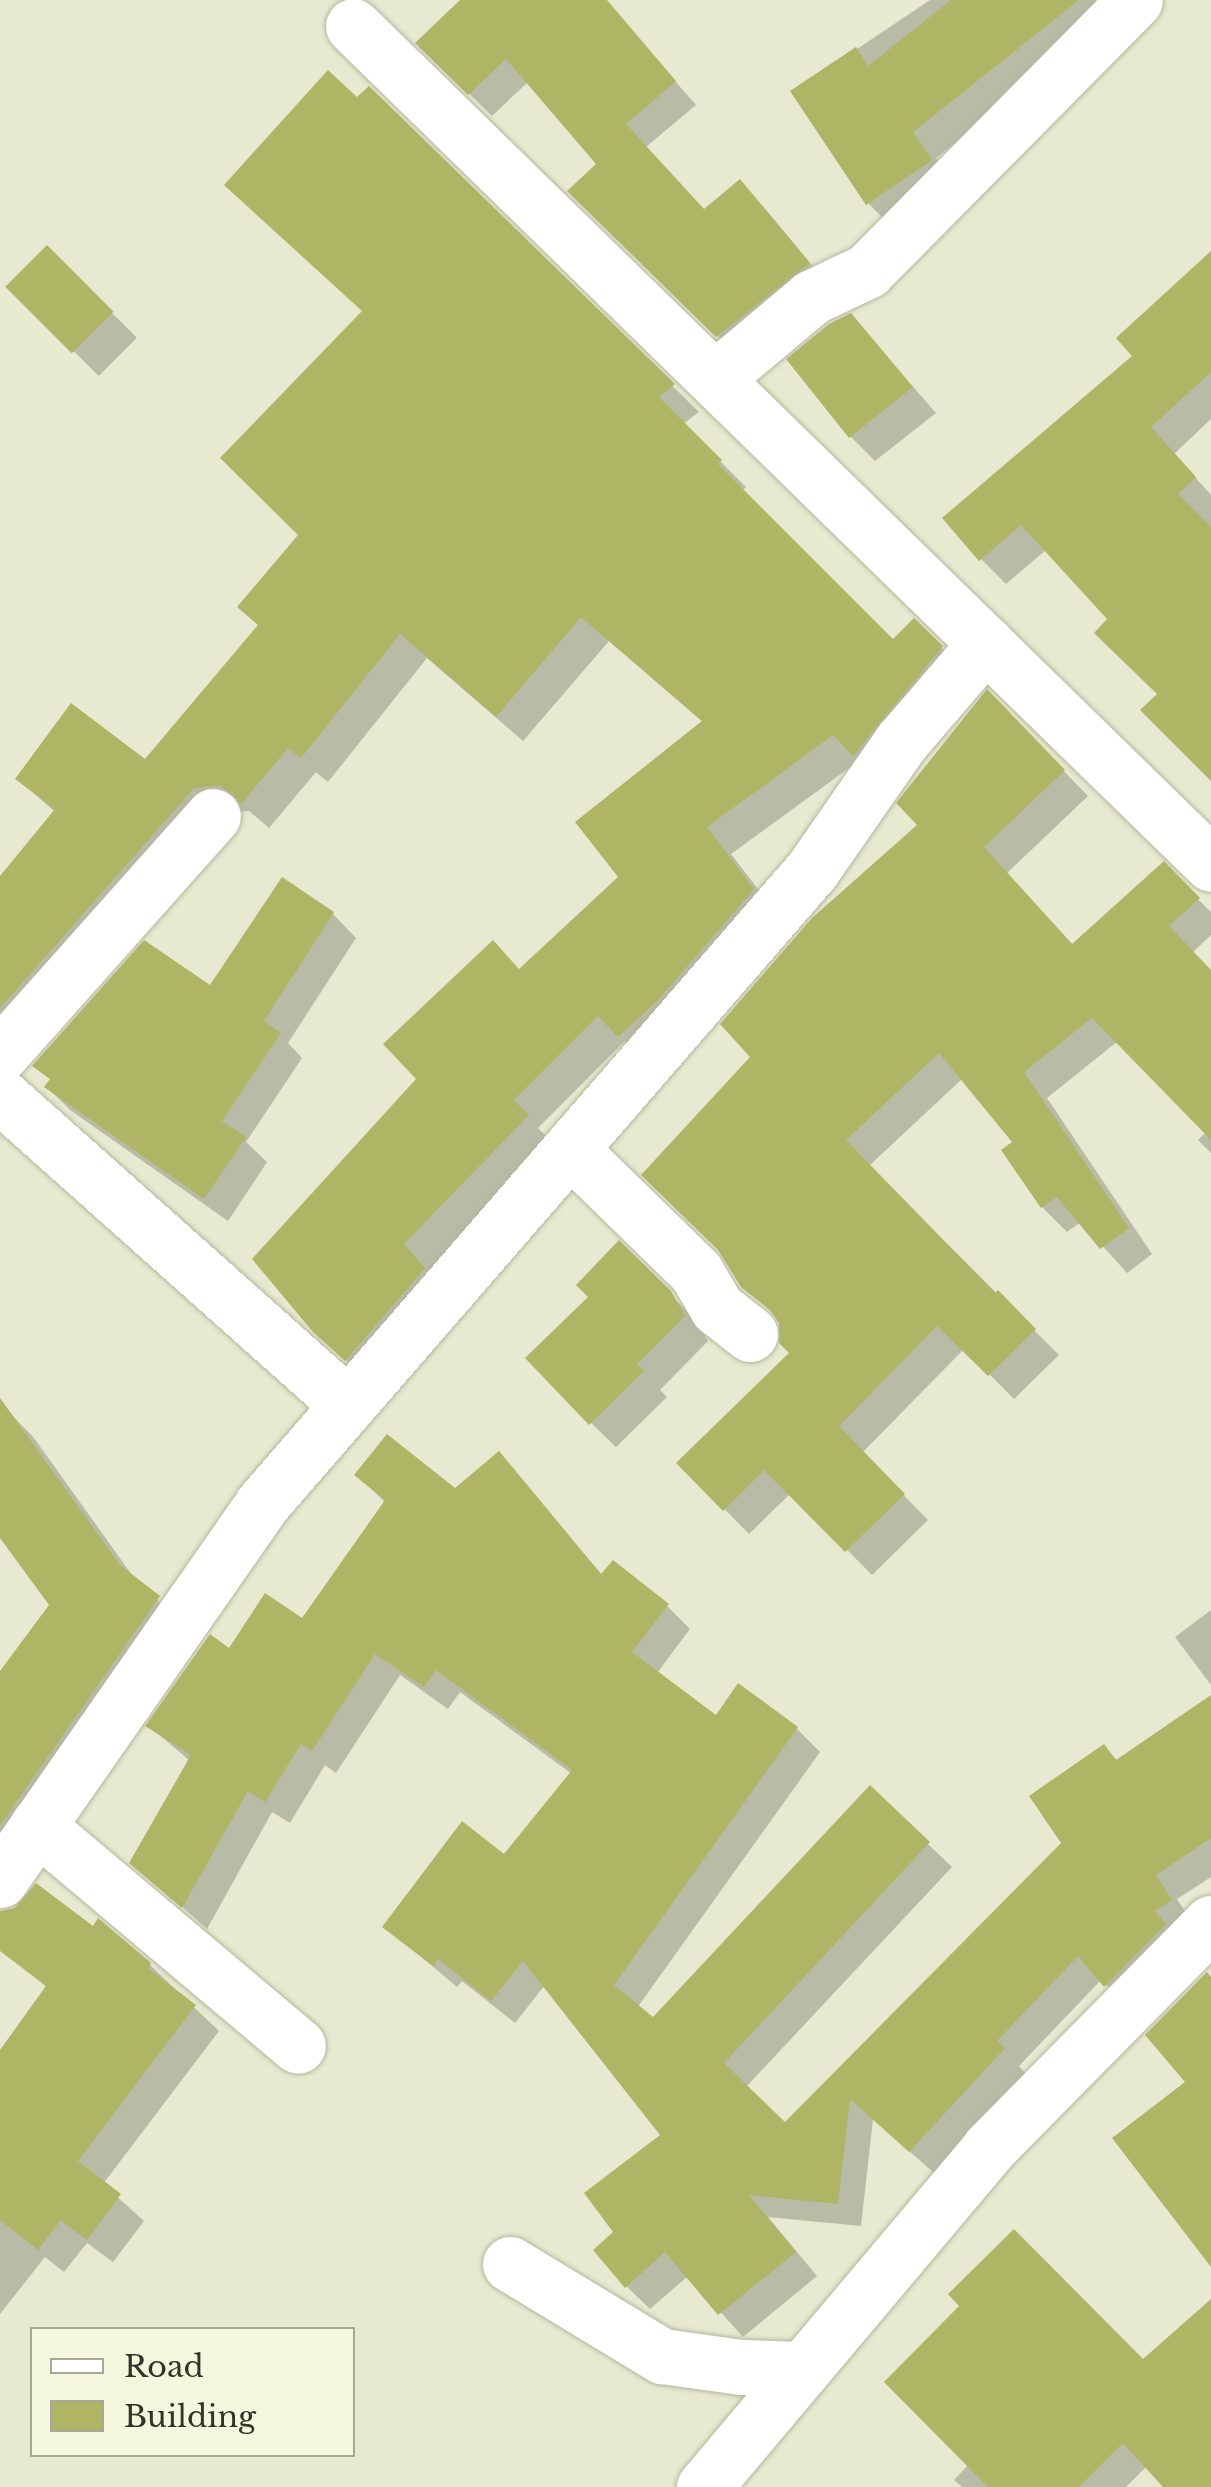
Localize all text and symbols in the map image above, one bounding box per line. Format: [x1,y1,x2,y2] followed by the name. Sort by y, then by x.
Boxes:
[30,2327,355,2457] legend
[124,2348,204,2385] text: Road
[124,2398,256,2435] text: Building

